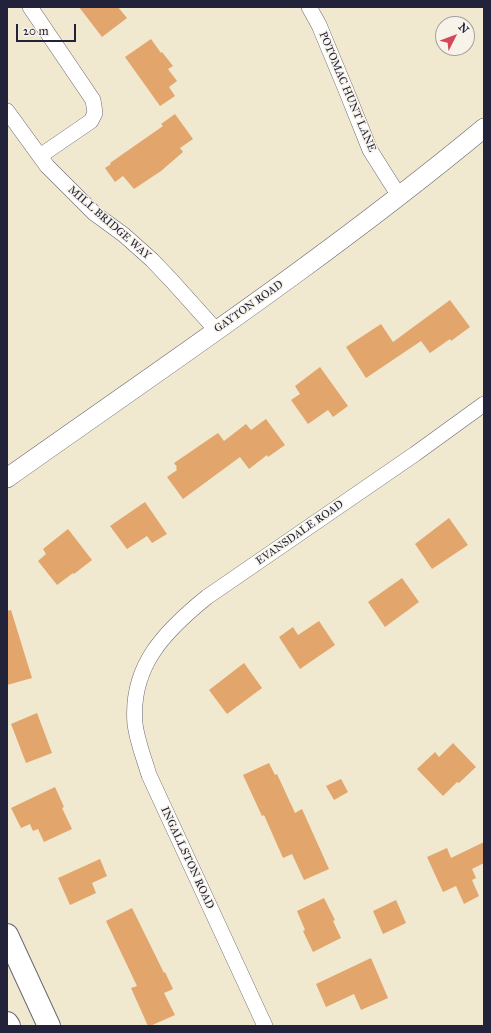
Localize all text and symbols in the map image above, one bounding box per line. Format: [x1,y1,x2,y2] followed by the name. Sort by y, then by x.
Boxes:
[18,16,78,42] scale bar
[435,16,475,56] north arrow
[456,20,472,36] text: N
[23,24,49,38] text: 20 m
[316,30,378,154] street label: POTOMAC HUNT LANE
[65,183,153,263] street label: MILL BRIDGE WAY
[212,278,286,336] street label: GAYTON ROAD
[254,498,346,568] street label: EVANSDALE ROAD
[158,805,216,911] street label: INGALLSTON ROAD

